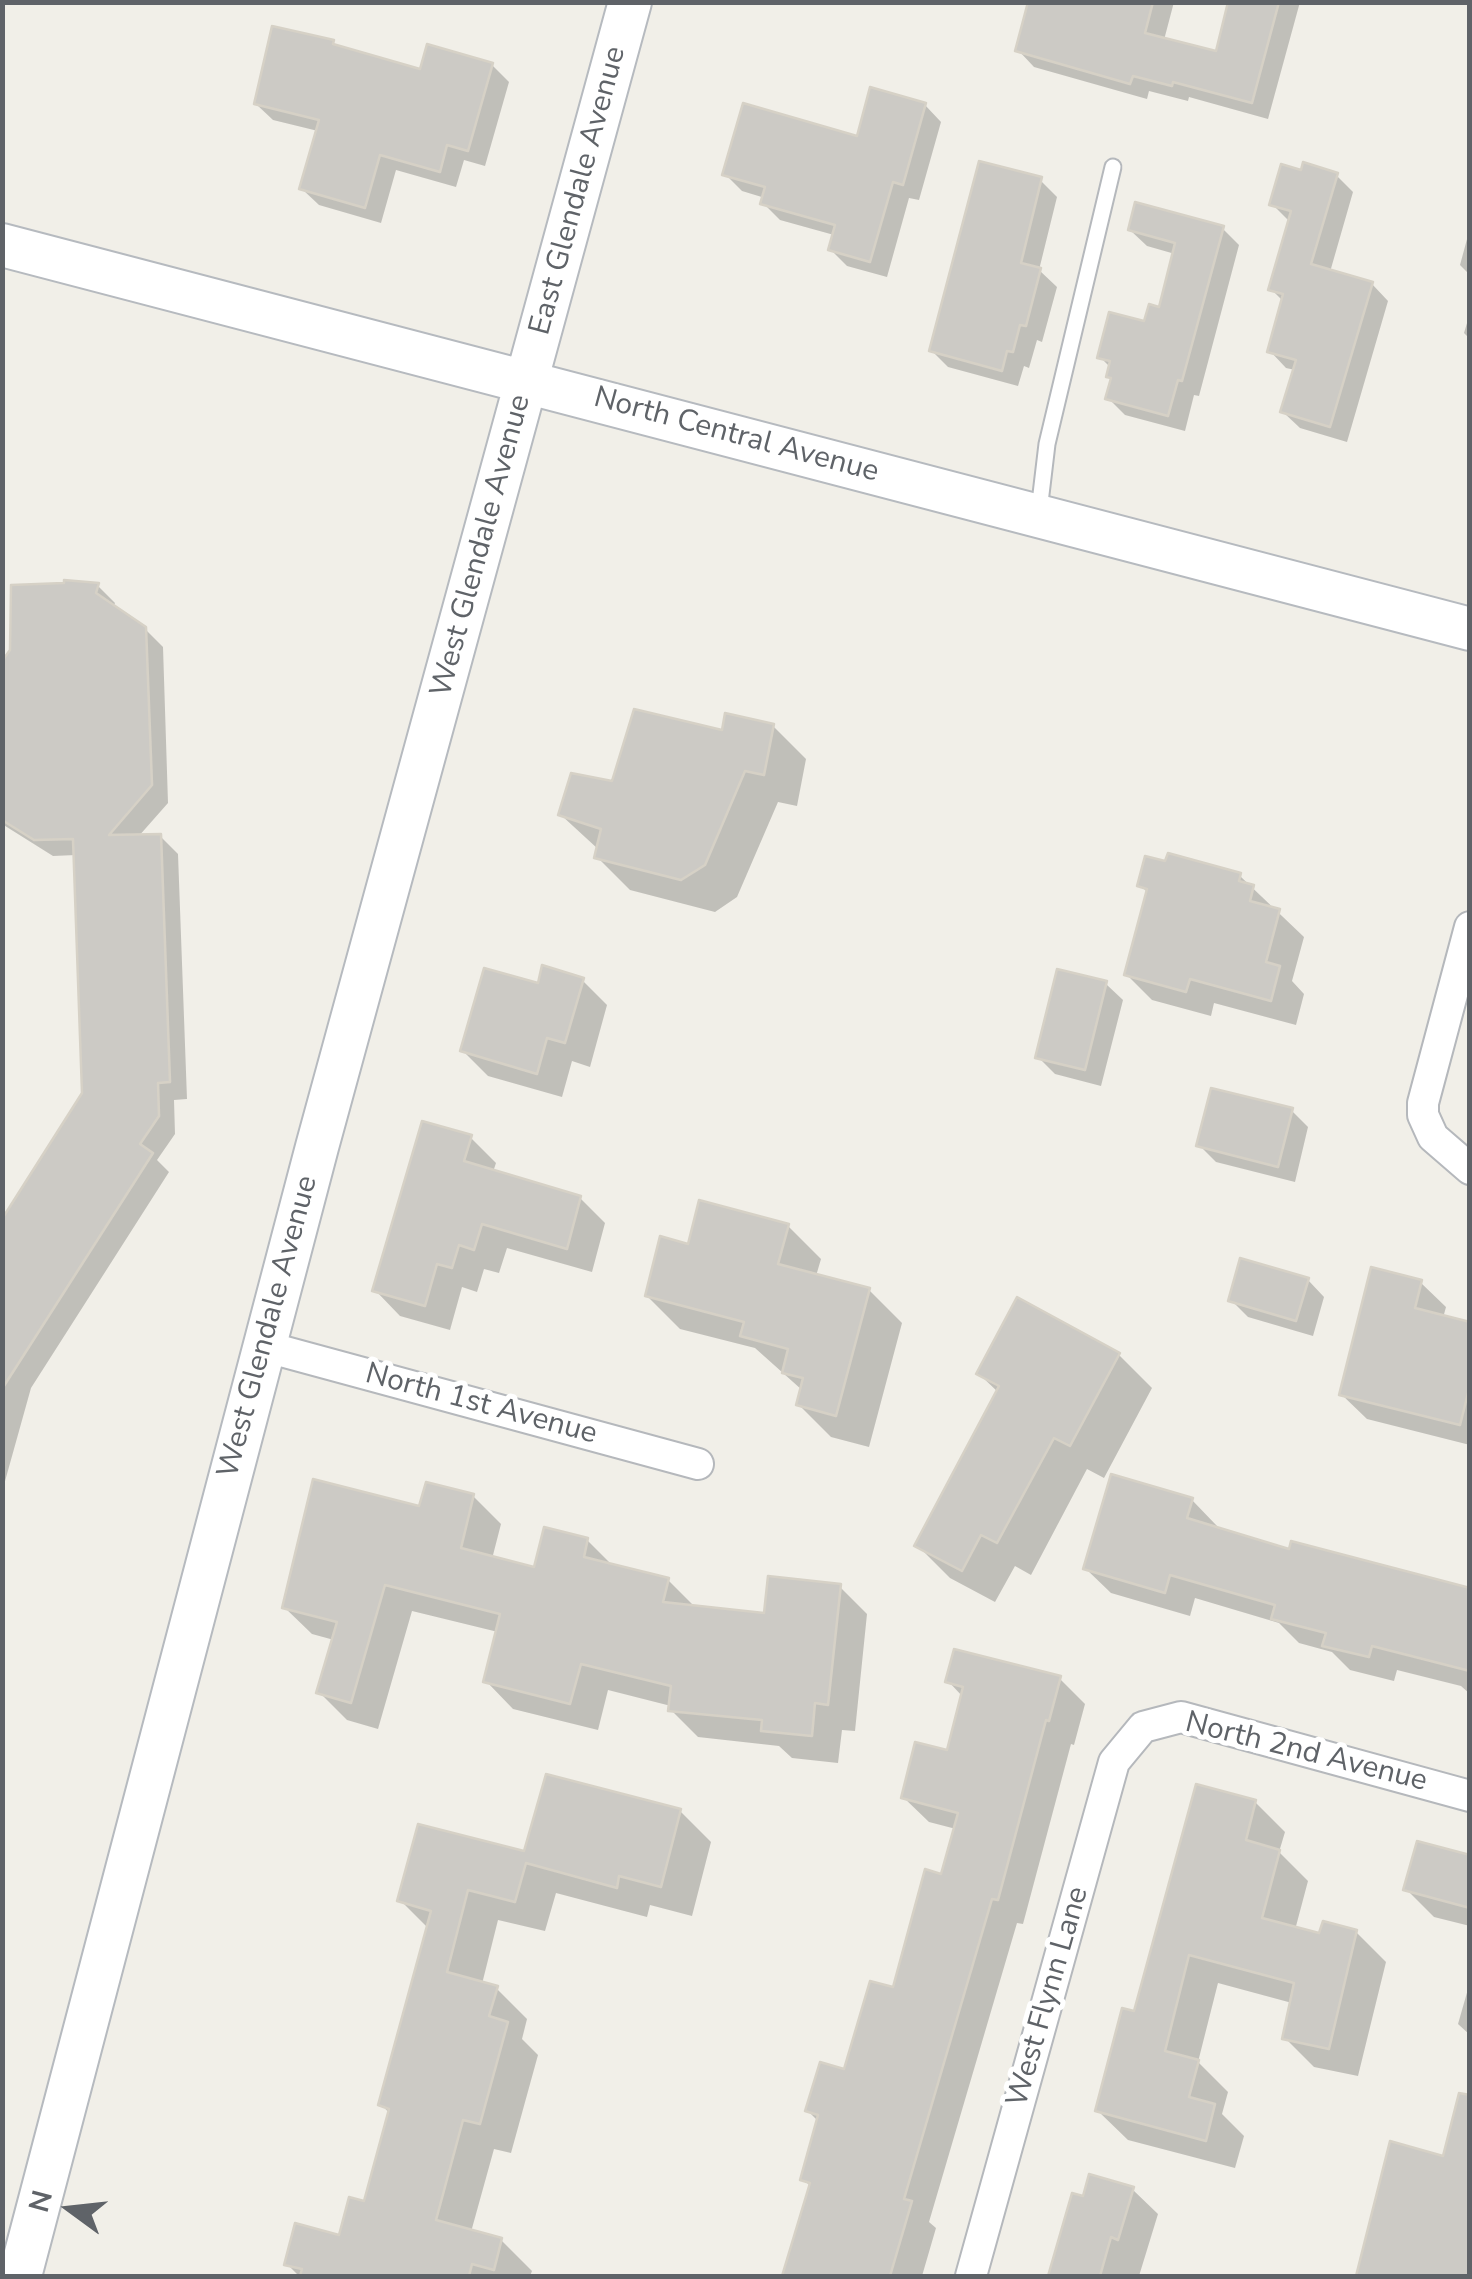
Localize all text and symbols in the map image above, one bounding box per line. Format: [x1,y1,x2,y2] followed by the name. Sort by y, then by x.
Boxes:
[523,43,635,339] street label: East Glendale Avenue
[590,381,882,491] street label: North Central Avenue
[424,391,540,701] street label: West Glendale Avenue
[211,1172,327,1482] street label: West Glendale Avenue
[361,1357,601,1453] street label: North 1st Avenue
[1181,1706,1431,1800] street label: North 2nd Avenue
[1000,1883,1098,2111] street label: West Flynn Lane
[20,2159,120,2259] north arrow
[20,2186,62,2216] text: N

